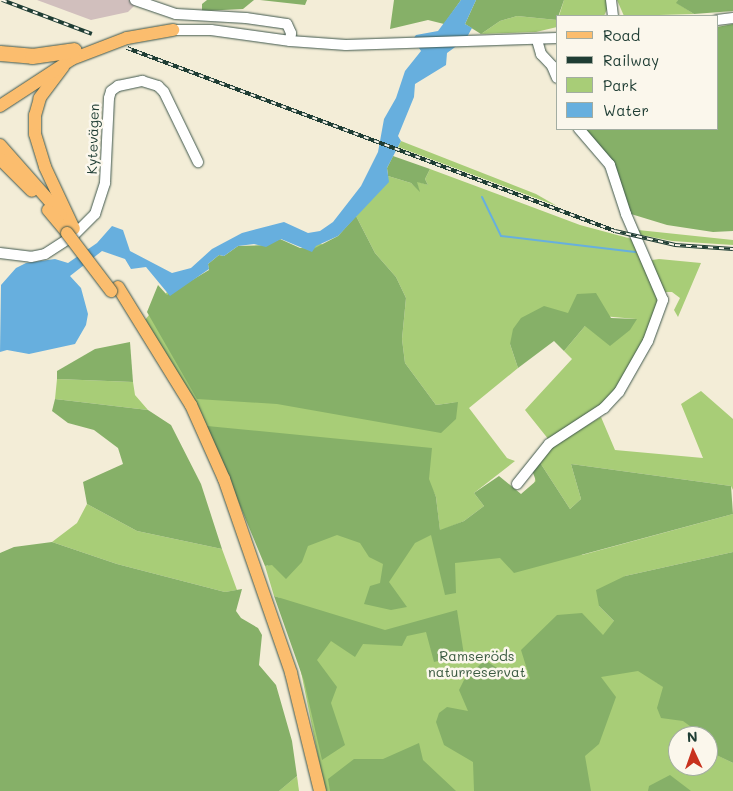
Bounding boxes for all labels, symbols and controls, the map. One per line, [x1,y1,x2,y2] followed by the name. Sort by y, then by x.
[556,15,718,130] legend
[603,25,640,45] text: Road
[603,50,659,70] text: Railway
[603,75,637,95] text: Park
[603,100,649,120] text: Water
[83,103,103,175] street label: Kytevägen
[428,648,526,680] park label: Ramseröds naturreservat
[668,726,718,776] north arrow
[686,727,698,746] text: N

